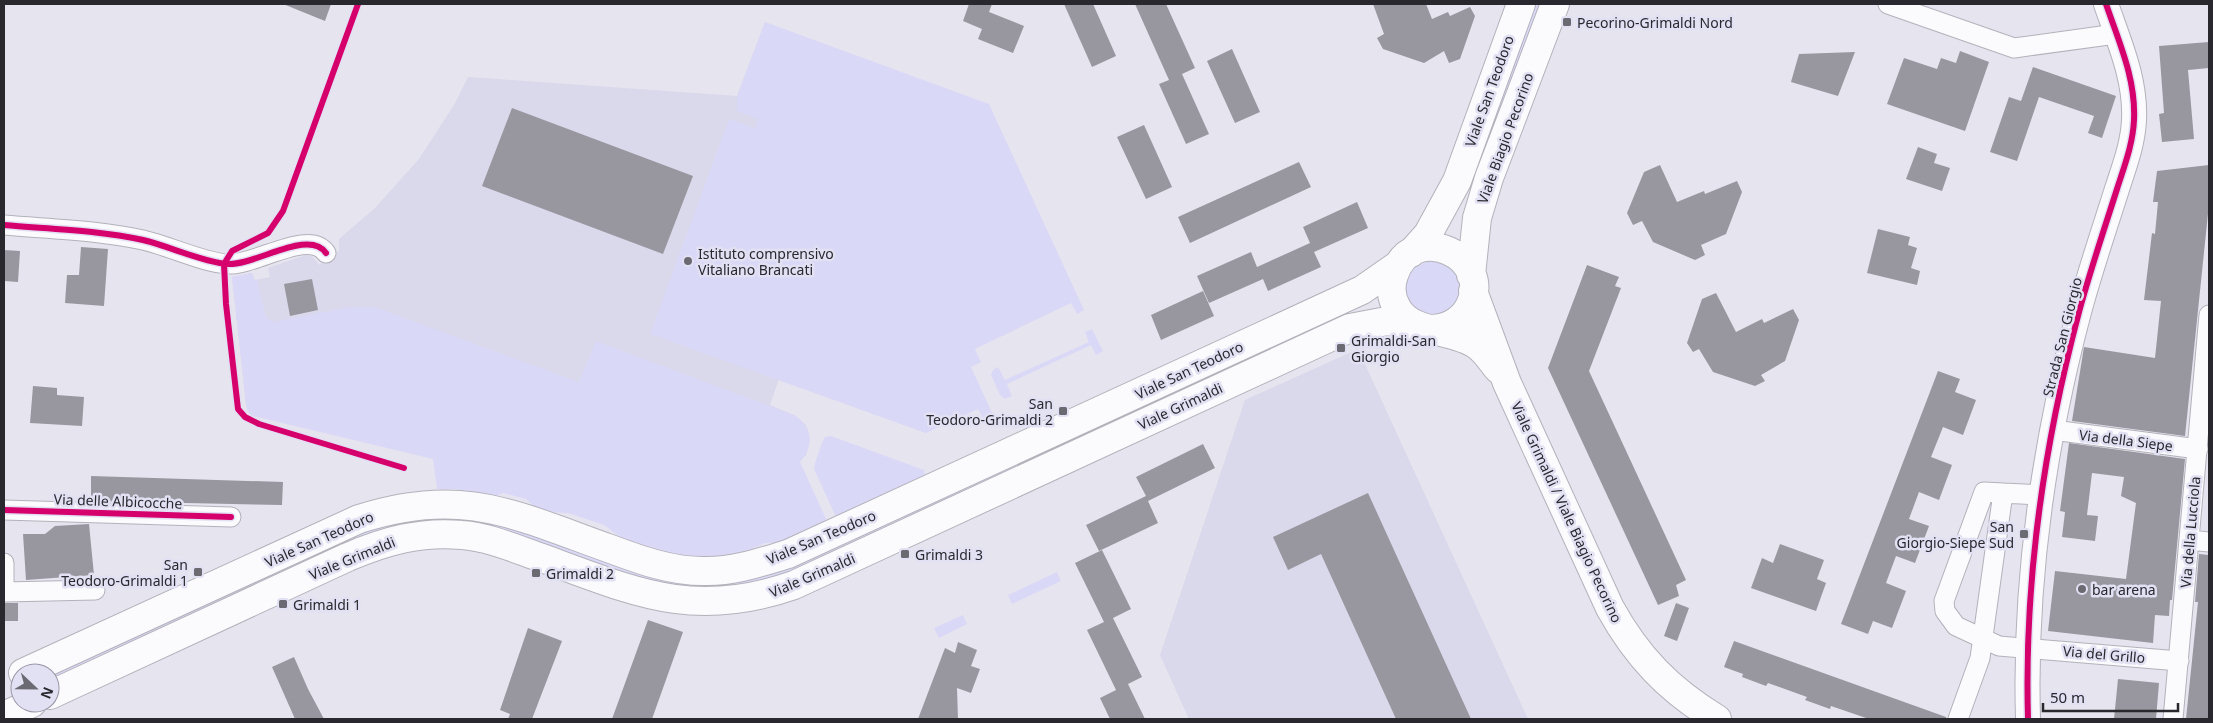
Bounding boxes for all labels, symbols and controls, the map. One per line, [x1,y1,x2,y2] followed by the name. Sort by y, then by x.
[1577,13,1733,32] place label: Pecorino-Grimaldi Nord
[1561,16,1573,28] marker: Pecorino-Grimaldi Nord
[1460,33,1518,149] street label: Viale San Teodoro
[1472,70,1538,206] street label: Viale Biagio Pecorino
[698,244,834,279] place label: Istituto comprensivo Vitaliano Brancati
[682,255,694,267] marker: Istituto comprensivo Vitaliano Brancati
[2038,275,2086,399] street label: Strada San Giorgio
[1351,331,1436,366] place label: Grimaldi-San Giorgio
[1132,337,1246,403] street label: Viale San Teodoro
[1335,342,1347,354] marker: Grimaldi-San Giorgio
[1135,378,1225,434] street label: Viale Grimaldi
[926,394,1053,429] place label: San Teodoro-Grimaldi 2
[1507,398,1627,626] street label: Viale Grimaldi / Viale Biagio Pecorino
[1057,405,1069,417] marker: San Teodoro-Grimaldi 2
[2078,425,2174,455] street label: Via della Siepe
[2176,476,2204,588] street label: Via della Lucciola
[53,489,183,513] street label: Via delle Albicocche
[763,505,879,569] street label: Viale San Teodoro
[262,507,376,571] street label: Viale San Teodoro
[1897,517,2014,552] place label: San Giorgio-Siepe Sud
[2018,528,2030,540] marker: San Giorgio-Siepe Sud
[306,532,398,584] street label: Viale Grimaldi
[915,545,983,564] place label: Grimaldi 3
[766,548,858,602] street label: Viale Grimaldi
[899,548,911,560] marker: Grimaldi 3
[61,555,188,590] place label: San Teodoro-Grimaldi 1
[546,564,614,583] place label: Grimaldi 2
[192,566,204,578] marker: San Teodoro-Grimaldi 1
[530,567,542,579] marker: Grimaldi 2
[2092,580,2156,599] place label: bar arena
[2076,583,2088,595] marker: bar arena
[293,595,361,614] place label: Grimaldi 1
[277,598,289,610] marker: Grimaldi 1
[2062,641,2146,667] street label: Via del Grillo
[10,663,60,713] north arrow
[2043,680,2178,712] scale bar
[37,684,58,702] text: N
[2050,687,2085,707] text: 50 m

